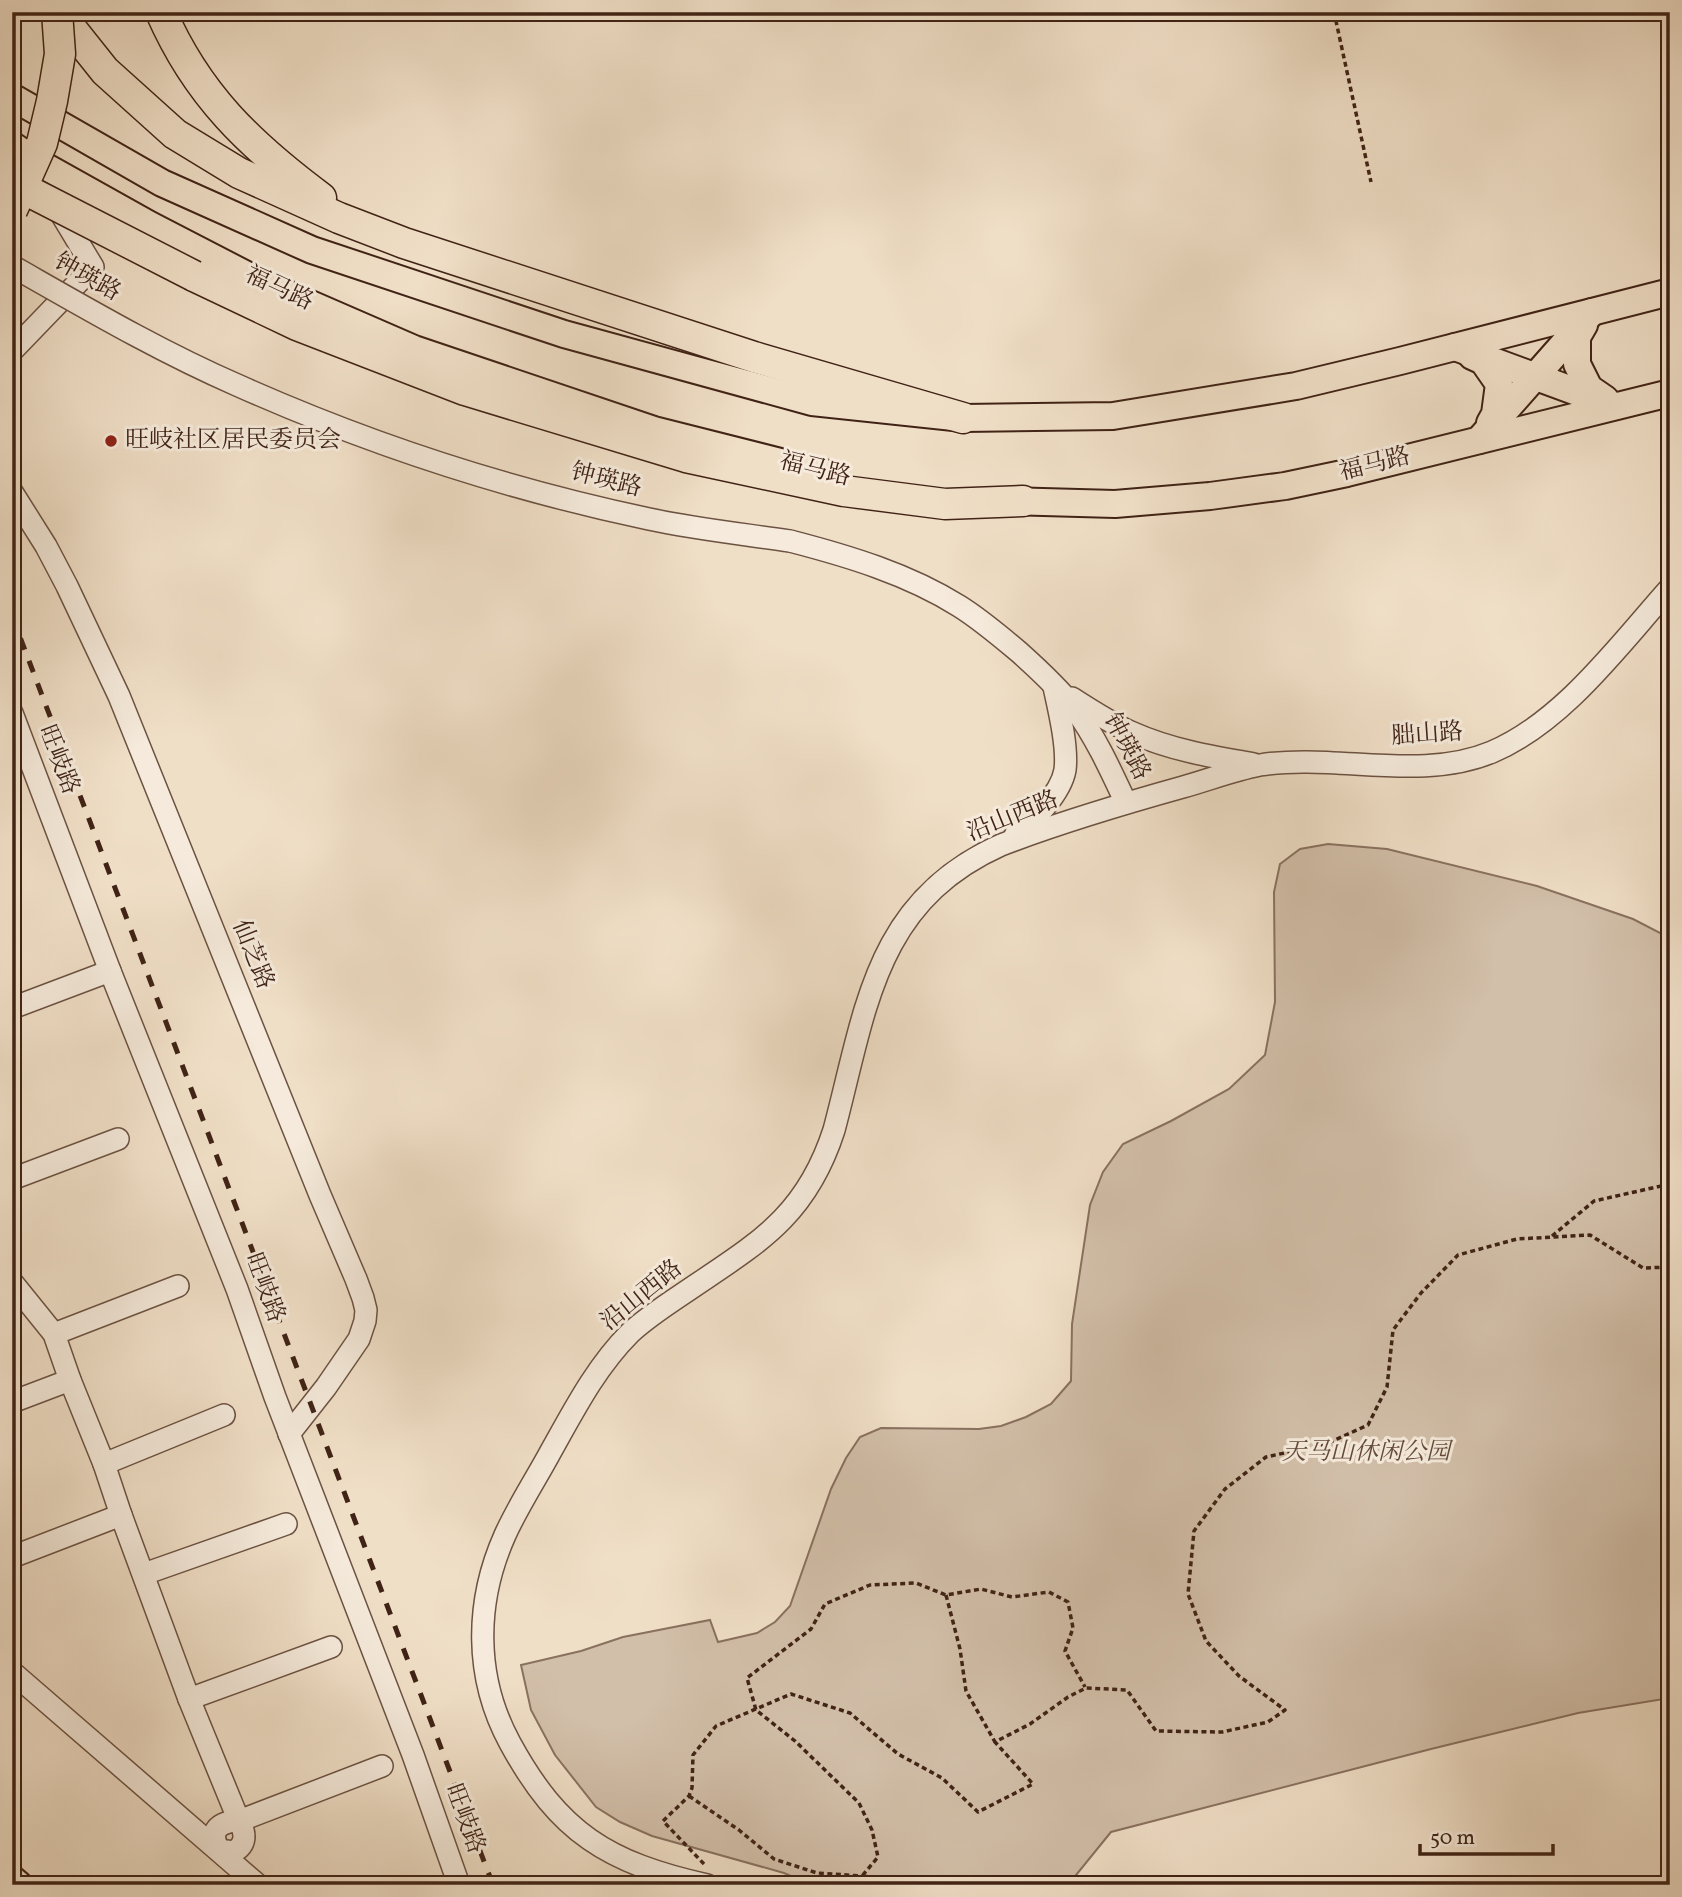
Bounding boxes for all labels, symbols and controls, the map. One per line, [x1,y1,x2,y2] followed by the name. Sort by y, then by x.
[47,246,127,310] street label: 钟瑛路
[239,258,319,320] street label: 福马路
[125,424,341,458] place label: 旺岐社区居民委员会
[103,433,119,449] marker: 旺岐社区居民委员会
[1336,440,1414,490] street label: 福马路
[776,445,854,495] street label: 福马路
[567,456,645,506] street label: 钟瑛路
[1094,707,1158,787] street label: 钟瑛路
[1390,716,1464,754] street label: 胐山路
[29,720,87,800] street label: 旺岐路
[962,783,1064,851] street label: 沿山西路
[223,915,281,995] street label: 仙芝路
[236,1248,292,1328] street label: 旺岐路
[594,1253,690,1339] street label: 沿山西路
[1282,1436,1454,1470] park label: 天马山休闲公园
[436,1779,492,1859] street label: 旺岐路
[1420,1813,1552,1857] scale bar
[1430,1824,1475,1853] text: 50 m

